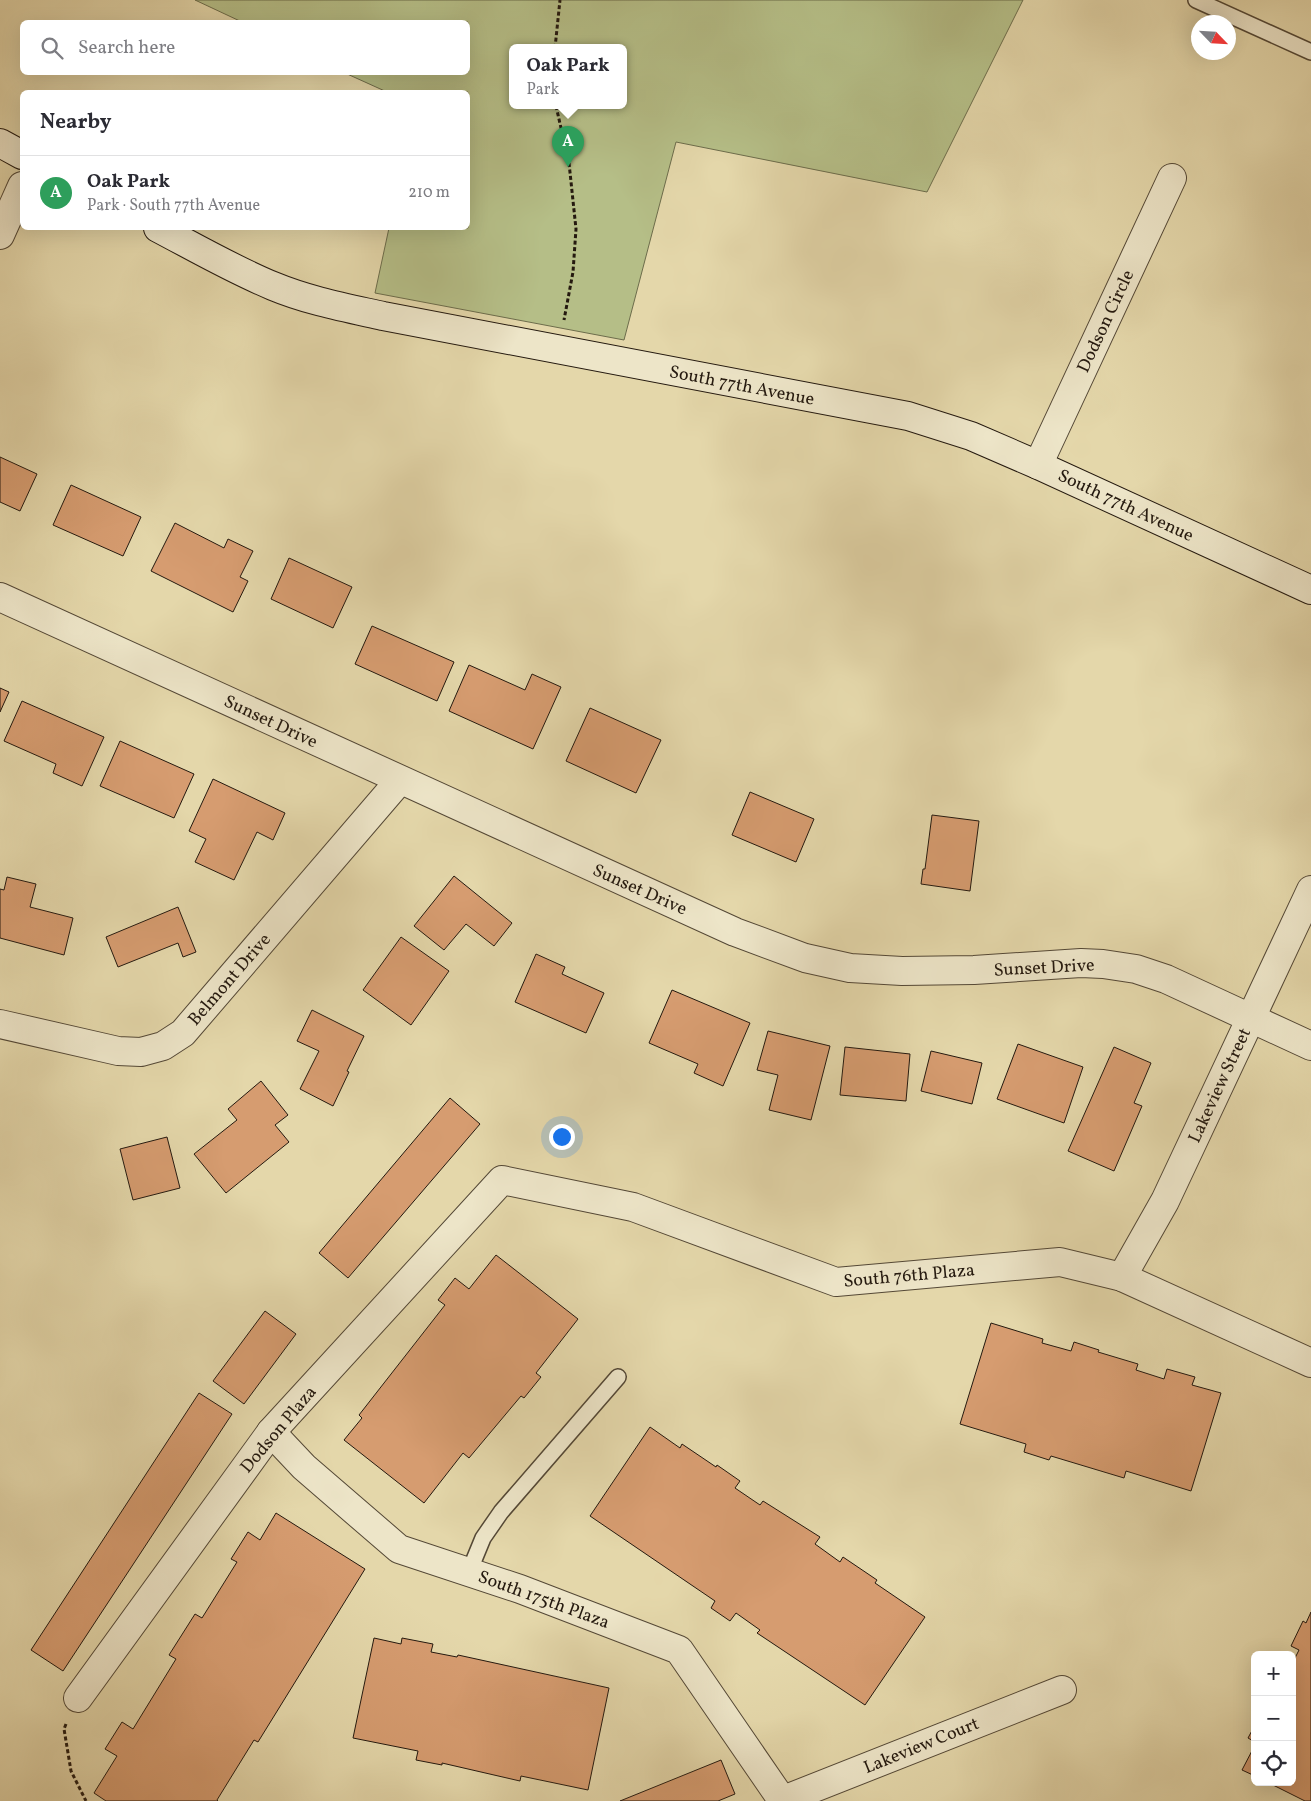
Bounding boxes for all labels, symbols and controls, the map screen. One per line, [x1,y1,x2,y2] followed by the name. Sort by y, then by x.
[1191,15,1236,60] north arrow
[20,20,470,75] search box
[38,34,66,62] icon: search
[78,35,175,61] text: Search here
[509,44,627,109] popup
[527,53,609,79] text: Oak Park
[527,79,559,101] text: Park
[40,108,111,137] text: Nearby
[552,126,584,167] pin: A
[87,169,170,195] text: Oak Park
[50,182,62,204] text: A
[408,182,450,204] text: 210 m
[87,195,260,217] text: Park · South 77th Avenue
[1072,266,1141,377] street label: Dodson Circle
[667,360,816,413] street label: South 77th Avenue
[1053,464,1197,549] street label: South 77th Avenue
[219,690,321,755] street label: Sunset Drive
[588,858,691,922] street label: Sunset Drive
[183,928,277,1032] street label: Belmont Drive
[993,953,1095,984] street label: Sunset Drive
[1183,1024,1258,1147] street label: Lakeview Street
[549,1124,575,1150] your location
[842,1258,976,1295] street label: South 76th Plaza
[235,1381,323,1479] street label: Dodson Plaza
[474,1565,613,1636] street label: South 175th Plaza
[1251,1651,1296,1786] map controls
[1251,1651,1296,1696] button: +
[1251,1696,1296,1741] button: −
[860,1712,983,1781] street label: Lakeview Court
[1251,1741,1296,1786] button: locate

